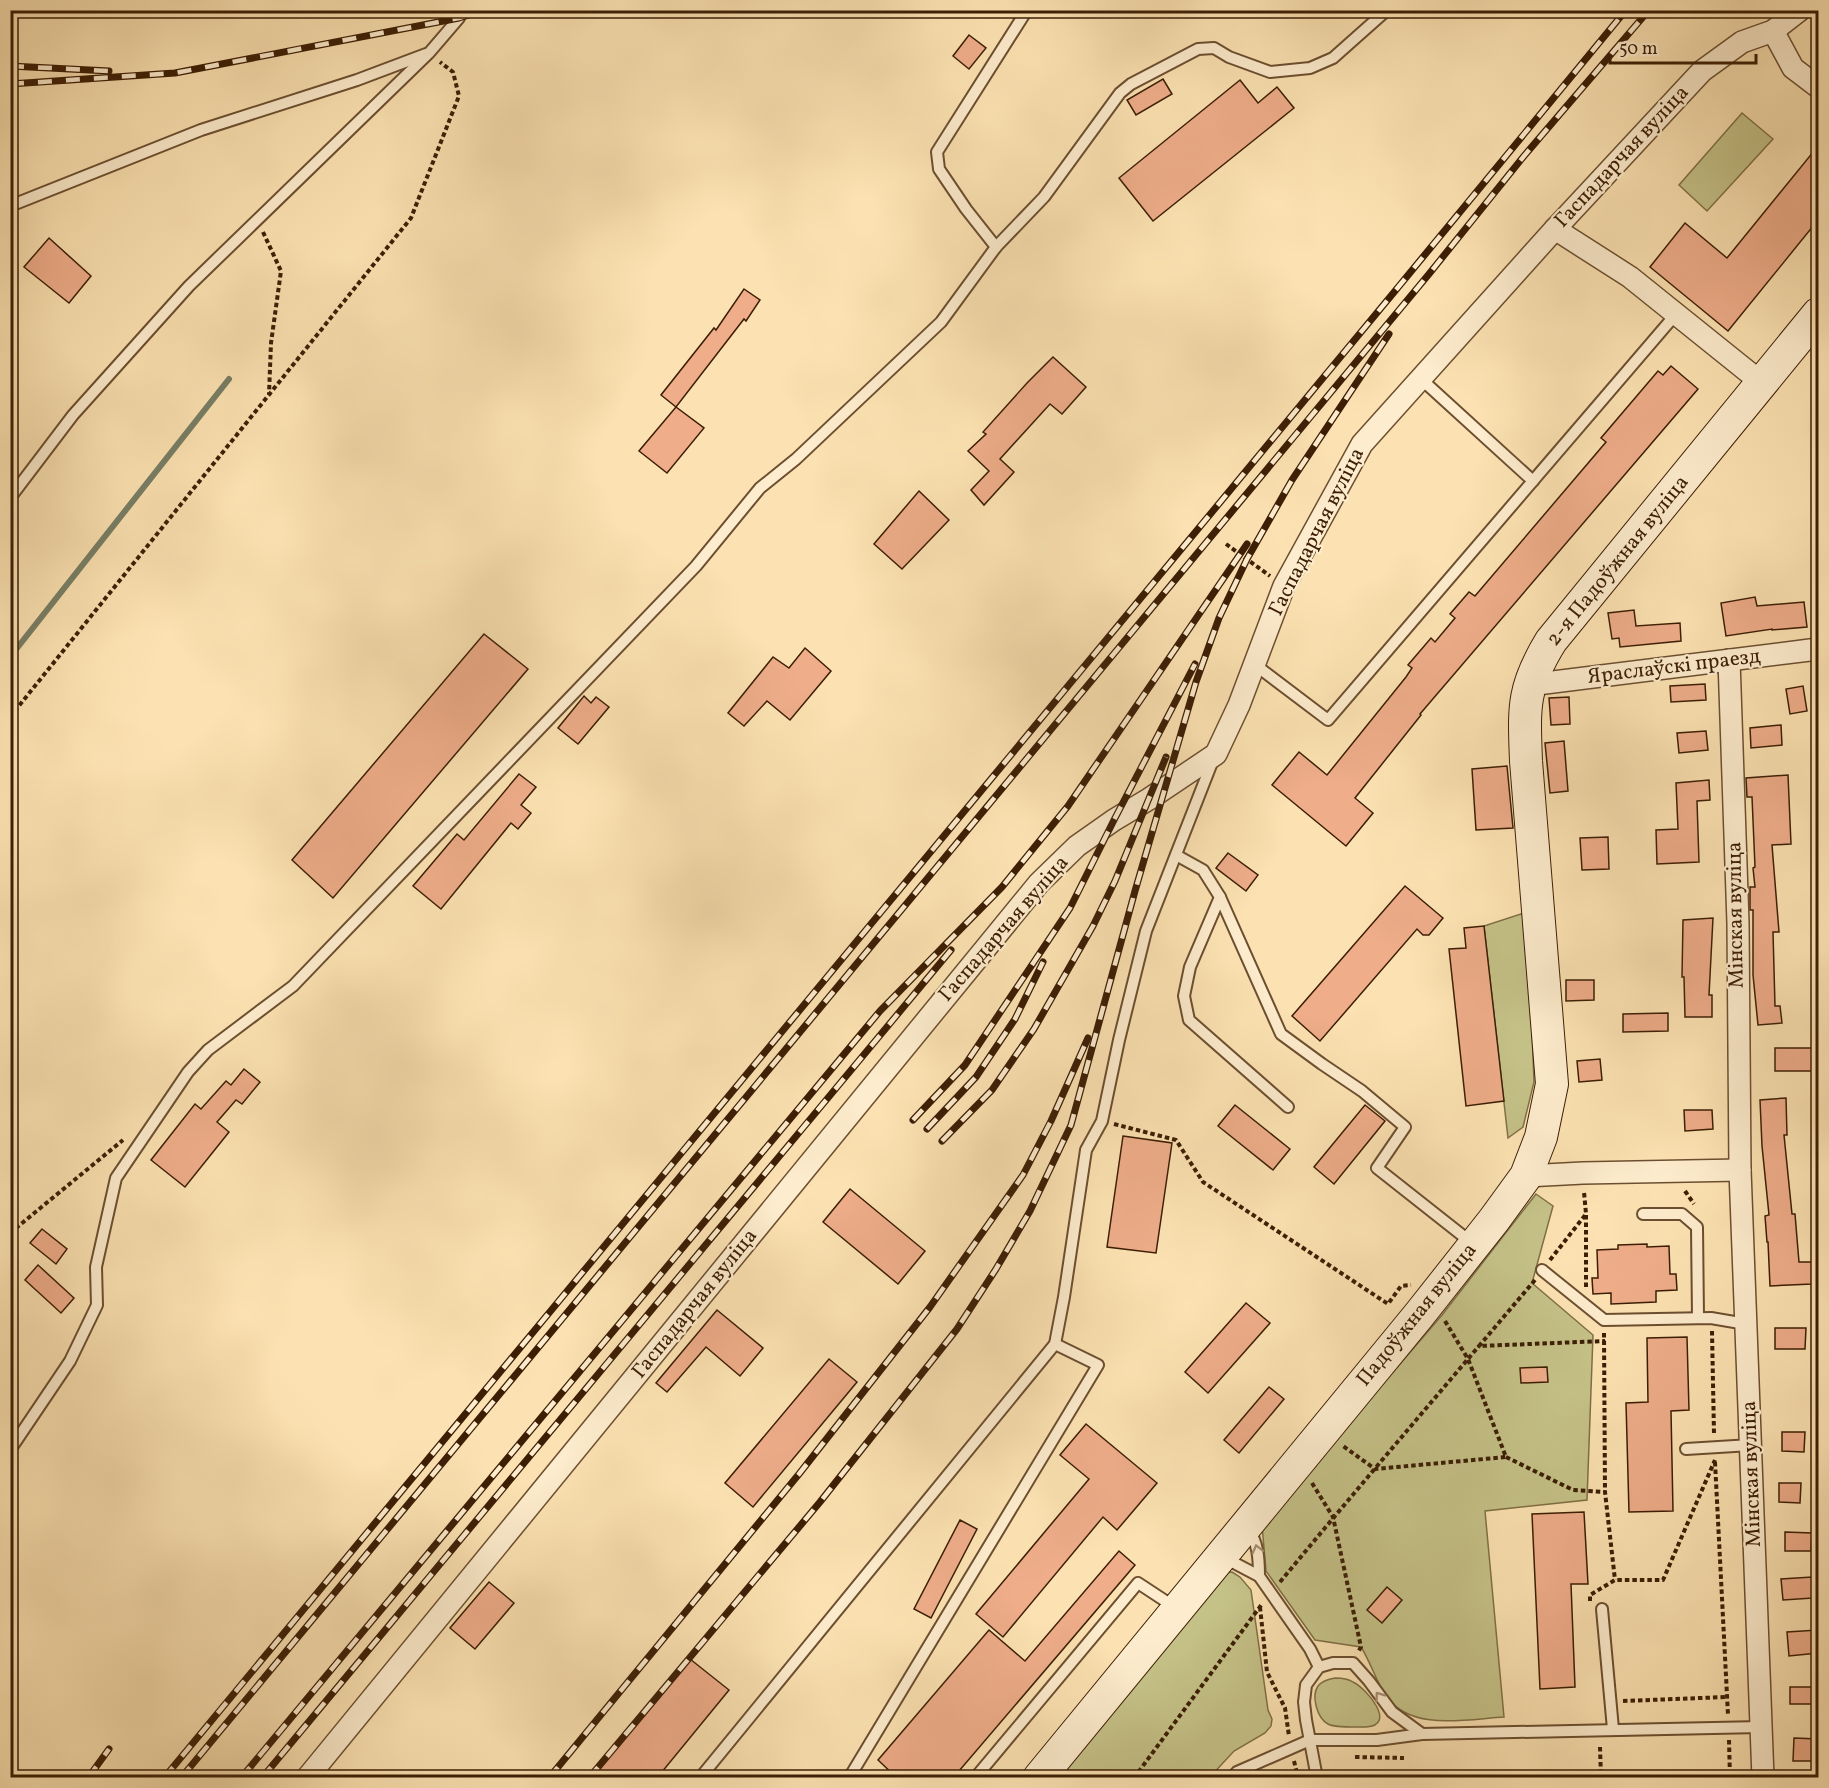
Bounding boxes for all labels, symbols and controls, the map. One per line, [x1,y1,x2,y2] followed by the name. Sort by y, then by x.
[1610,27,1756,65] scale bar
[1619,37,1658,62] text: 50 m
[1548,79,1696,235] street label: Гаспадарчая вуліца
[1262,443,1372,621] street label: Гаспадарчая вуліца
[1540,469,1696,653] street label: 2-я Падоўжная вуліца
[1586,642,1762,692] street label: Яраслаўскі праезд
[1720,841,1752,989] street label: Мінская вуліца
[932,849,1076,1009] street label: Гаспадарчая вуліца
[625,1223,765,1385] street label: Гаспадарчая вуліца
[1350,1237,1484,1393] street label: Падоўжная вуліца
[1735,1400,1769,1548] street label: Мінская вуліца
[1251,1544,1264,1554] one-way arrow
[1375,1691,1386,1702] one-way arrow

